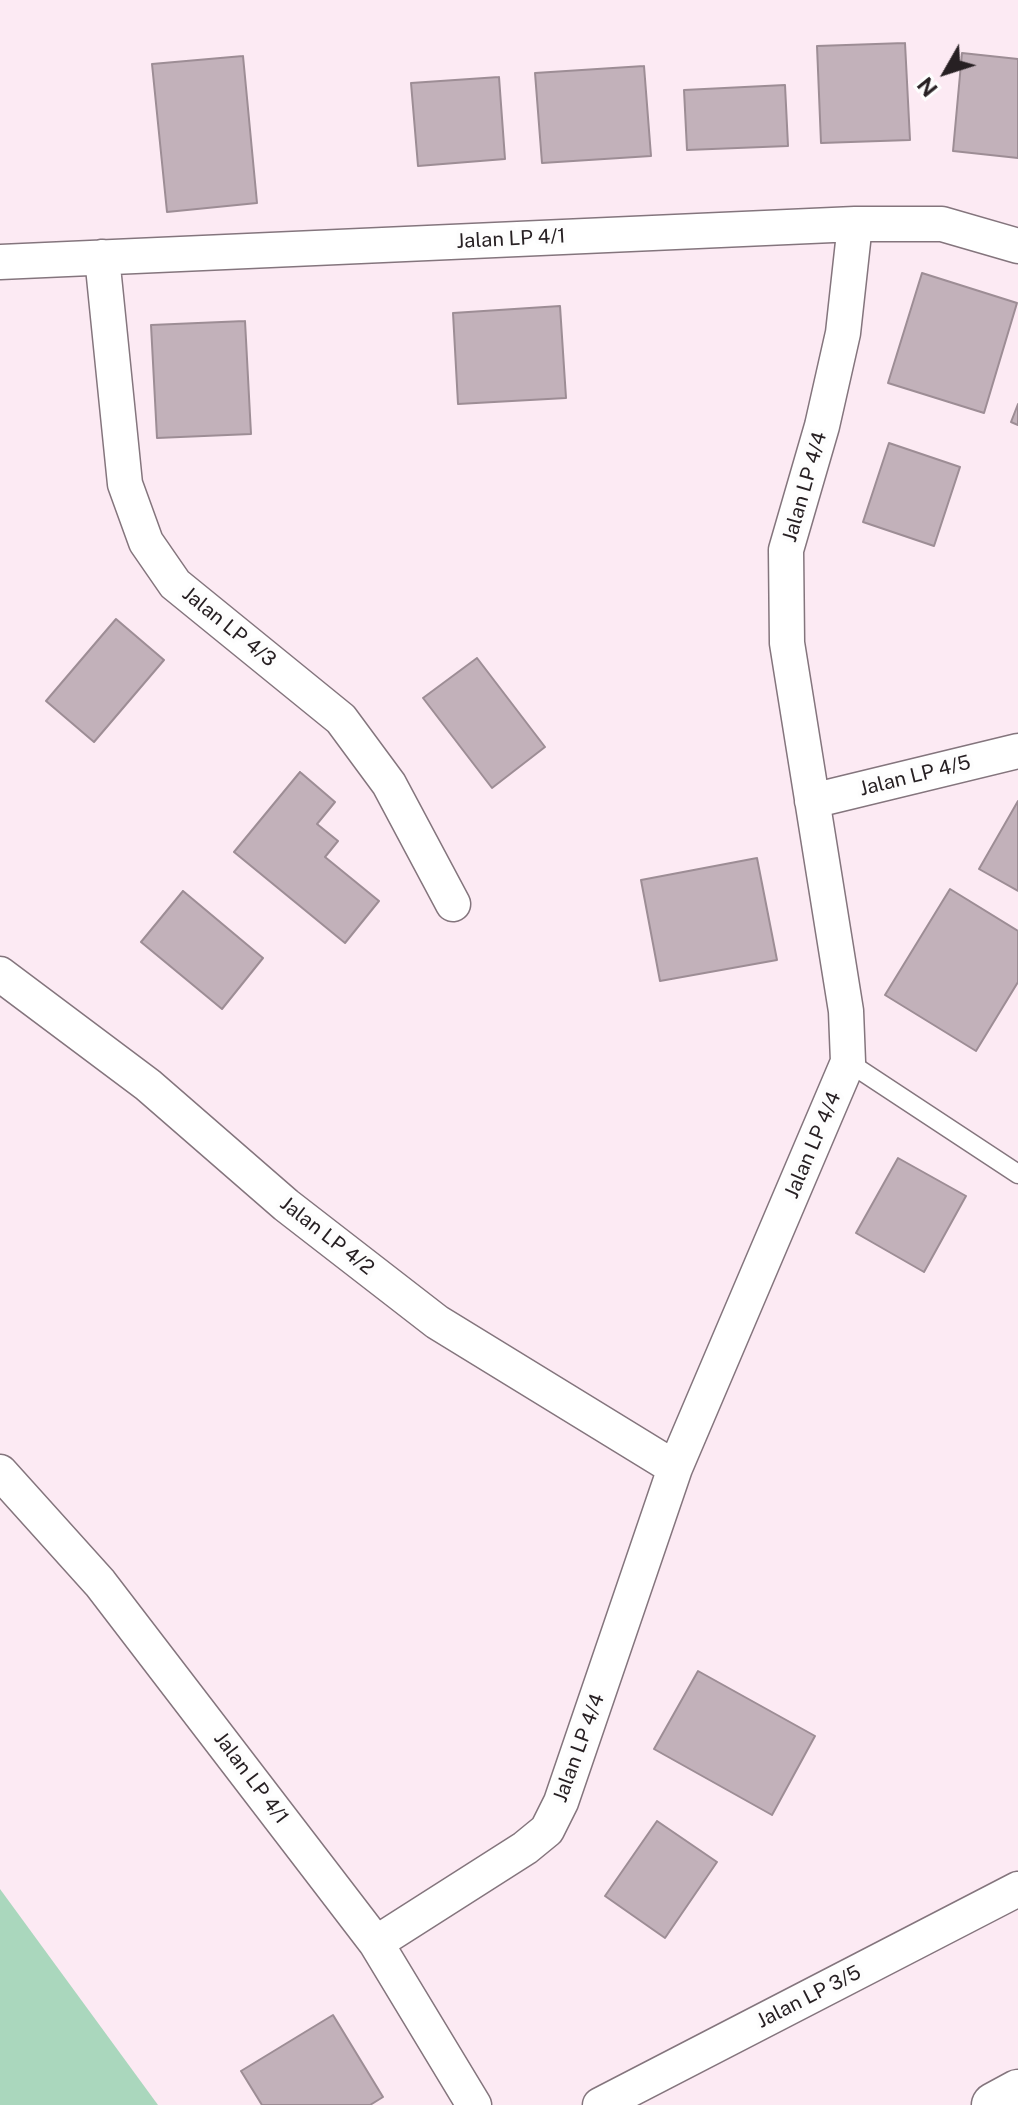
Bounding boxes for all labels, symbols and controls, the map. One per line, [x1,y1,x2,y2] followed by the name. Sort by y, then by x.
[906,32,986,112] north arrow
[912,72,943,102] text: N
[456,224,566,254] street label: Jalan LP 4/1
[778,429,832,545] street label: Jalan LP 4/4
[177,582,281,672] street label: Jalan LP 4/3
[857,751,973,801] street label: Jalan LP 4/5
[780,1088,846,1202] street label: Jalan LP 4/4
[275,1192,379,1280] street label: Jalan LP 4/2
[548,1691,610,1805] street label: Jalan LP 4/4
[209,1727,293,1829] street label: Jalan LP 4/1
[753,1960,865,2034] street label: Jalan LP 3/5

